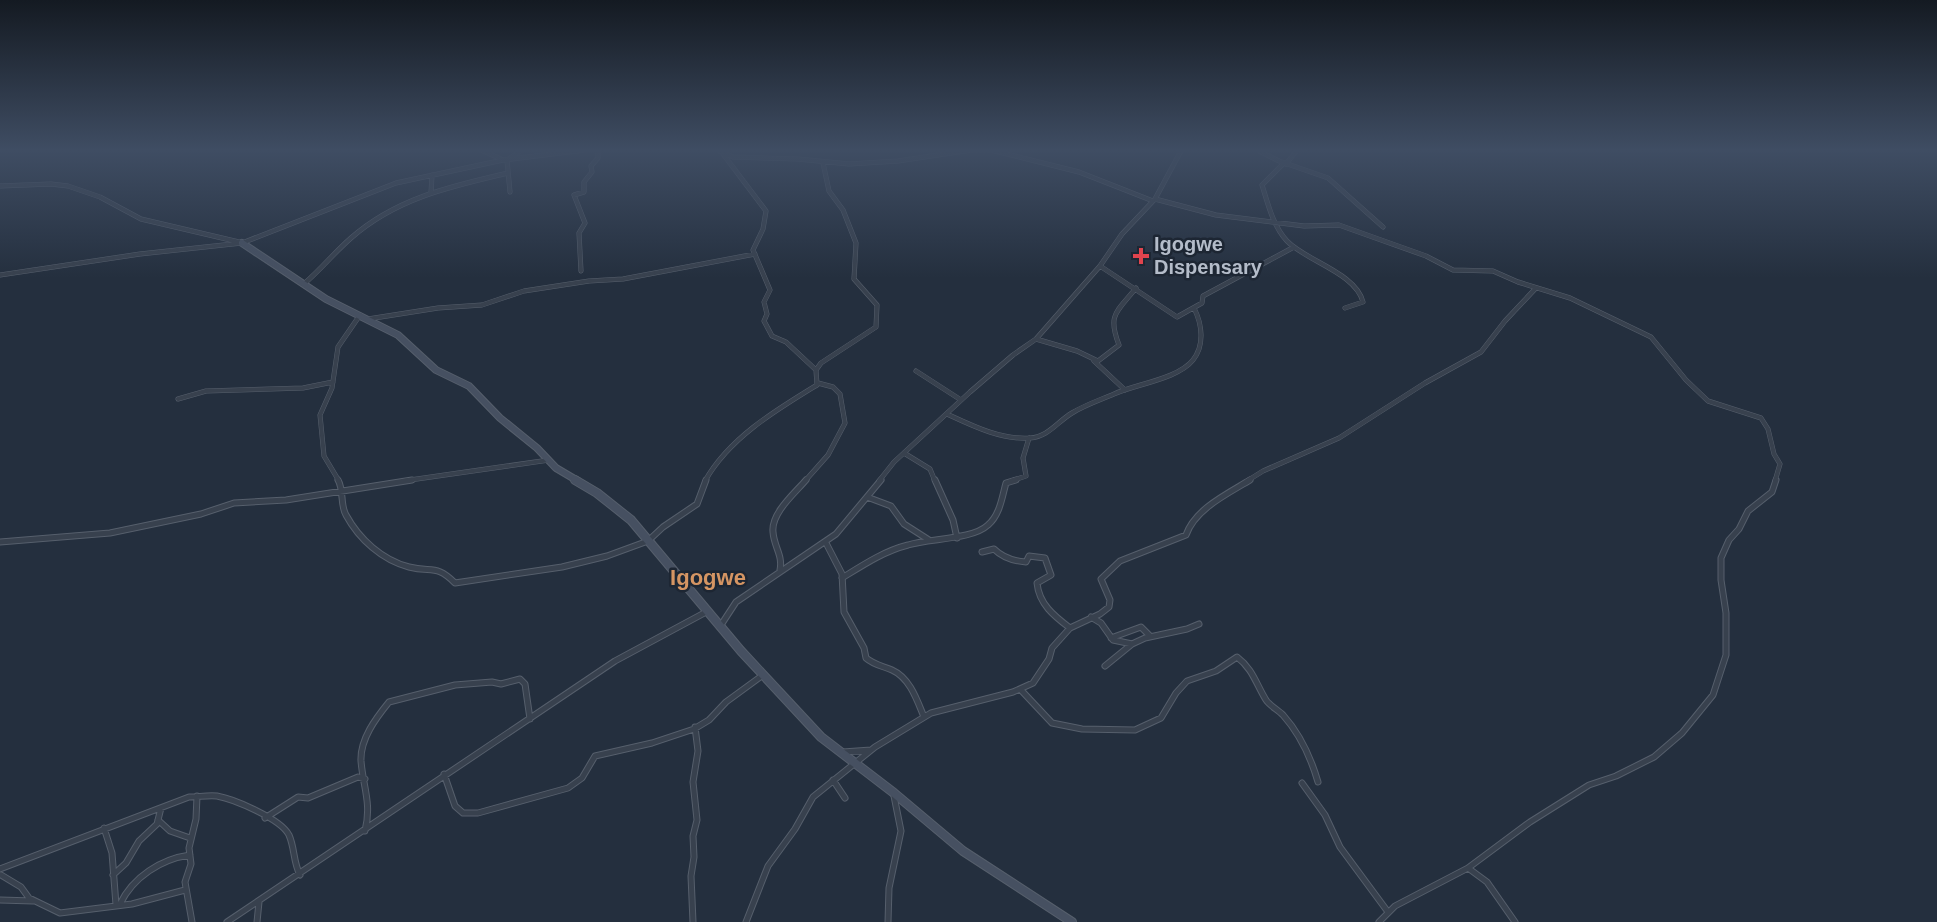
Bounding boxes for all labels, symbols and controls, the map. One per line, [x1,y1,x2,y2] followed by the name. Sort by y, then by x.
[1154,233,1263,278] place label: Igogwe Dispensary
[1132,247,1150,265] marker: Igogwe Dispensary
[670,565,746,590] district label: Igogwe

